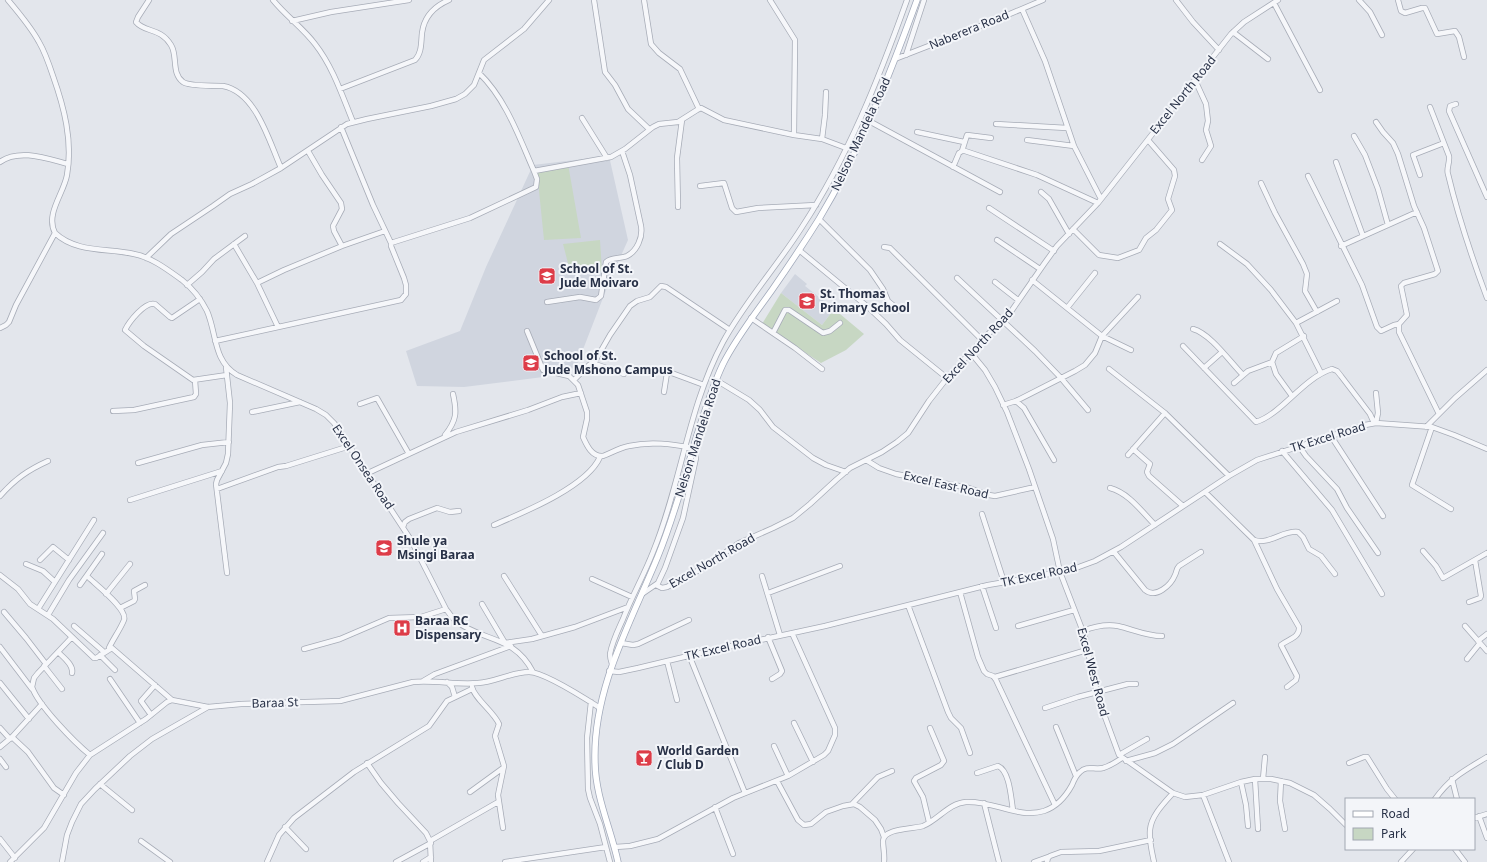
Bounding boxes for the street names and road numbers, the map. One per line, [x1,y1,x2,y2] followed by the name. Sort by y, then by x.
[926,6,1011,53] street label: Naberera Road
[1146,52,1220,138] street label: Excel North Road
[827,74,894,193] street label: Nelson Mandela Road
[938,305,1017,387] street label: Excel North Road
[670,376,725,499] street label: Nelson Mandela Road
[1288,417,1367,456] street label: TK Excel Road
[329,421,398,513] street label: Excel Onsea Road
[902,466,990,503] street label: Excel East Road
[666,529,758,592] street label: Excel North Road
[999,558,1079,591] street label: TK Excel Road
[1073,626,1114,718] street label: Excel West Road
[683,631,763,665] street label: TK Excel Road
[251,693,299,712] street label: Baraa St

